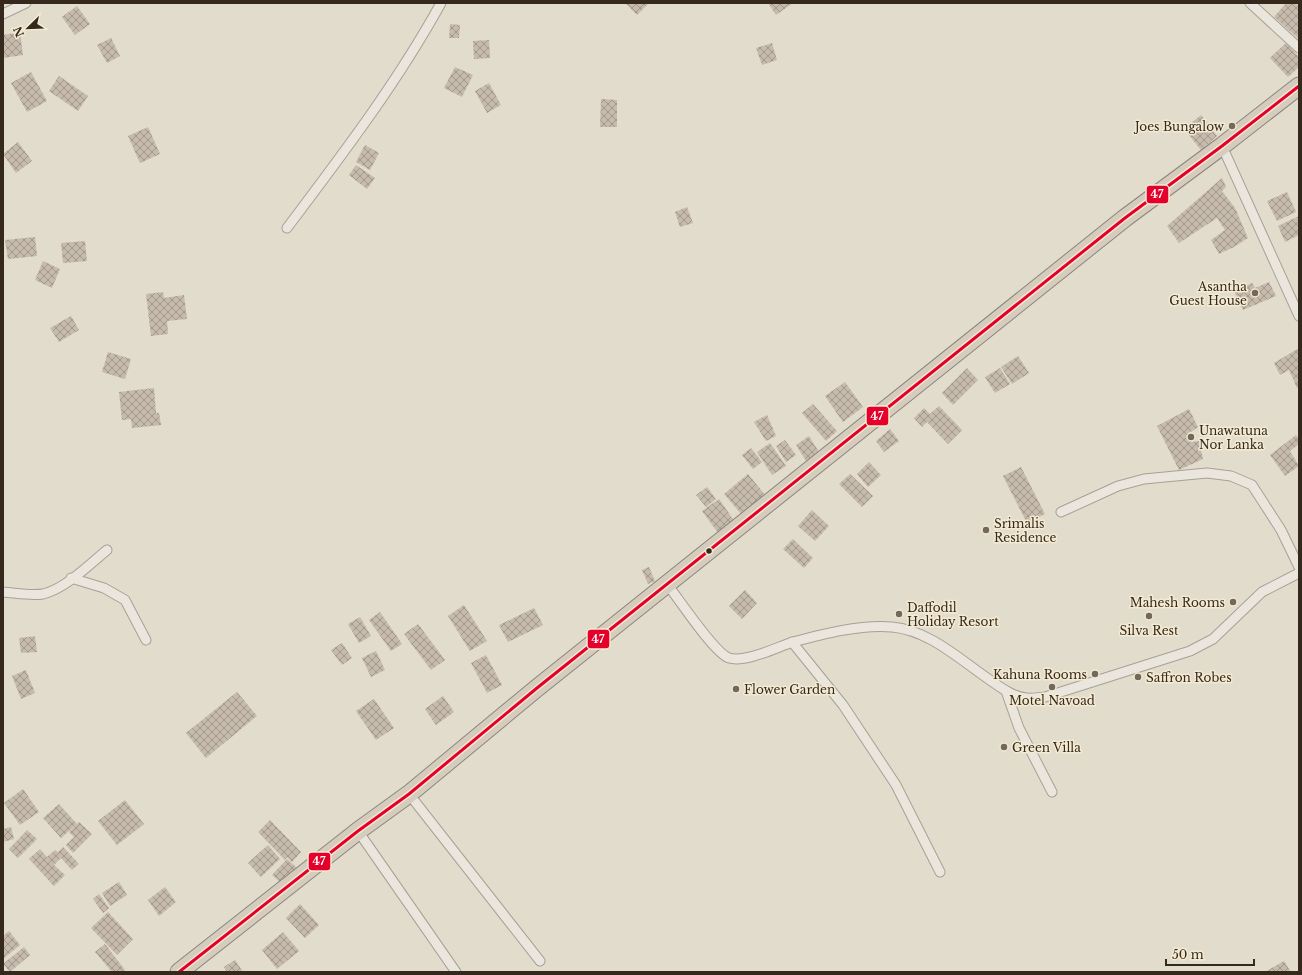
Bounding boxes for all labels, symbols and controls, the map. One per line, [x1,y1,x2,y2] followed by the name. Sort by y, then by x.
[8,8,48,48] north arrow
[10,24,27,39] text: N
[1133,119,1225,134] place label: Joes Bungalow
[1227,121,1237,131] marker: Joes Bungalow
[1146,185,1169,204] line badge: 47
[1151,187,1164,201] text: 47
[1169,279,1247,308] place label: Asantha Guest House
[1250,288,1260,298] marker: Asantha Guest House
[866,406,889,426] line badge: 47
[871,409,884,423] text: 47
[1199,423,1268,452] place label: Unawatuna Nor Lanka
[1186,432,1196,442] marker: Unawatuna Nor Lanka
[994,516,1056,545] place label: Srimalis Residence
[981,525,991,535] marker: Srimalis Residence
[704,546,714,556] unlabelled marker
[1130,595,1225,610] place label: Mahesh Rooms
[1228,597,1238,607] marker: Mahesh Rooms
[907,600,999,629] place label: Daffodil Holiday Resort
[894,609,904,619] marker: Daffodil Holiday Resort
[1144,611,1154,621] marker: Silva Rest
[1119,623,1179,638] place label: Silva Rest
[587,629,610,649] line badge: 47
[592,632,605,646] text: 47
[993,667,1087,682] place label: Kahuna Rooms
[1090,669,1100,679] marker: Kahuna Rooms
[1146,670,1232,685] place label: Saffron Robes
[1133,672,1143,682] marker: Saffron Robes
[744,682,835,697] place label: Flower Garden
[1047,682,1057,692] marker: Motel Navoad
[731,684,741,694] marker: Flower Garden
[1009,693,1095,708] place label: Motel Navoad
[1012,740,1081,755] place label: Green Villa
[999,742,1009,752] marker: Green Villa
[308,852,331,871] line badge: 47
[313,854,326,868] text: 47
[1166,941,1254,967] scale bar
[1172,947,1204,962] text: 50 m

